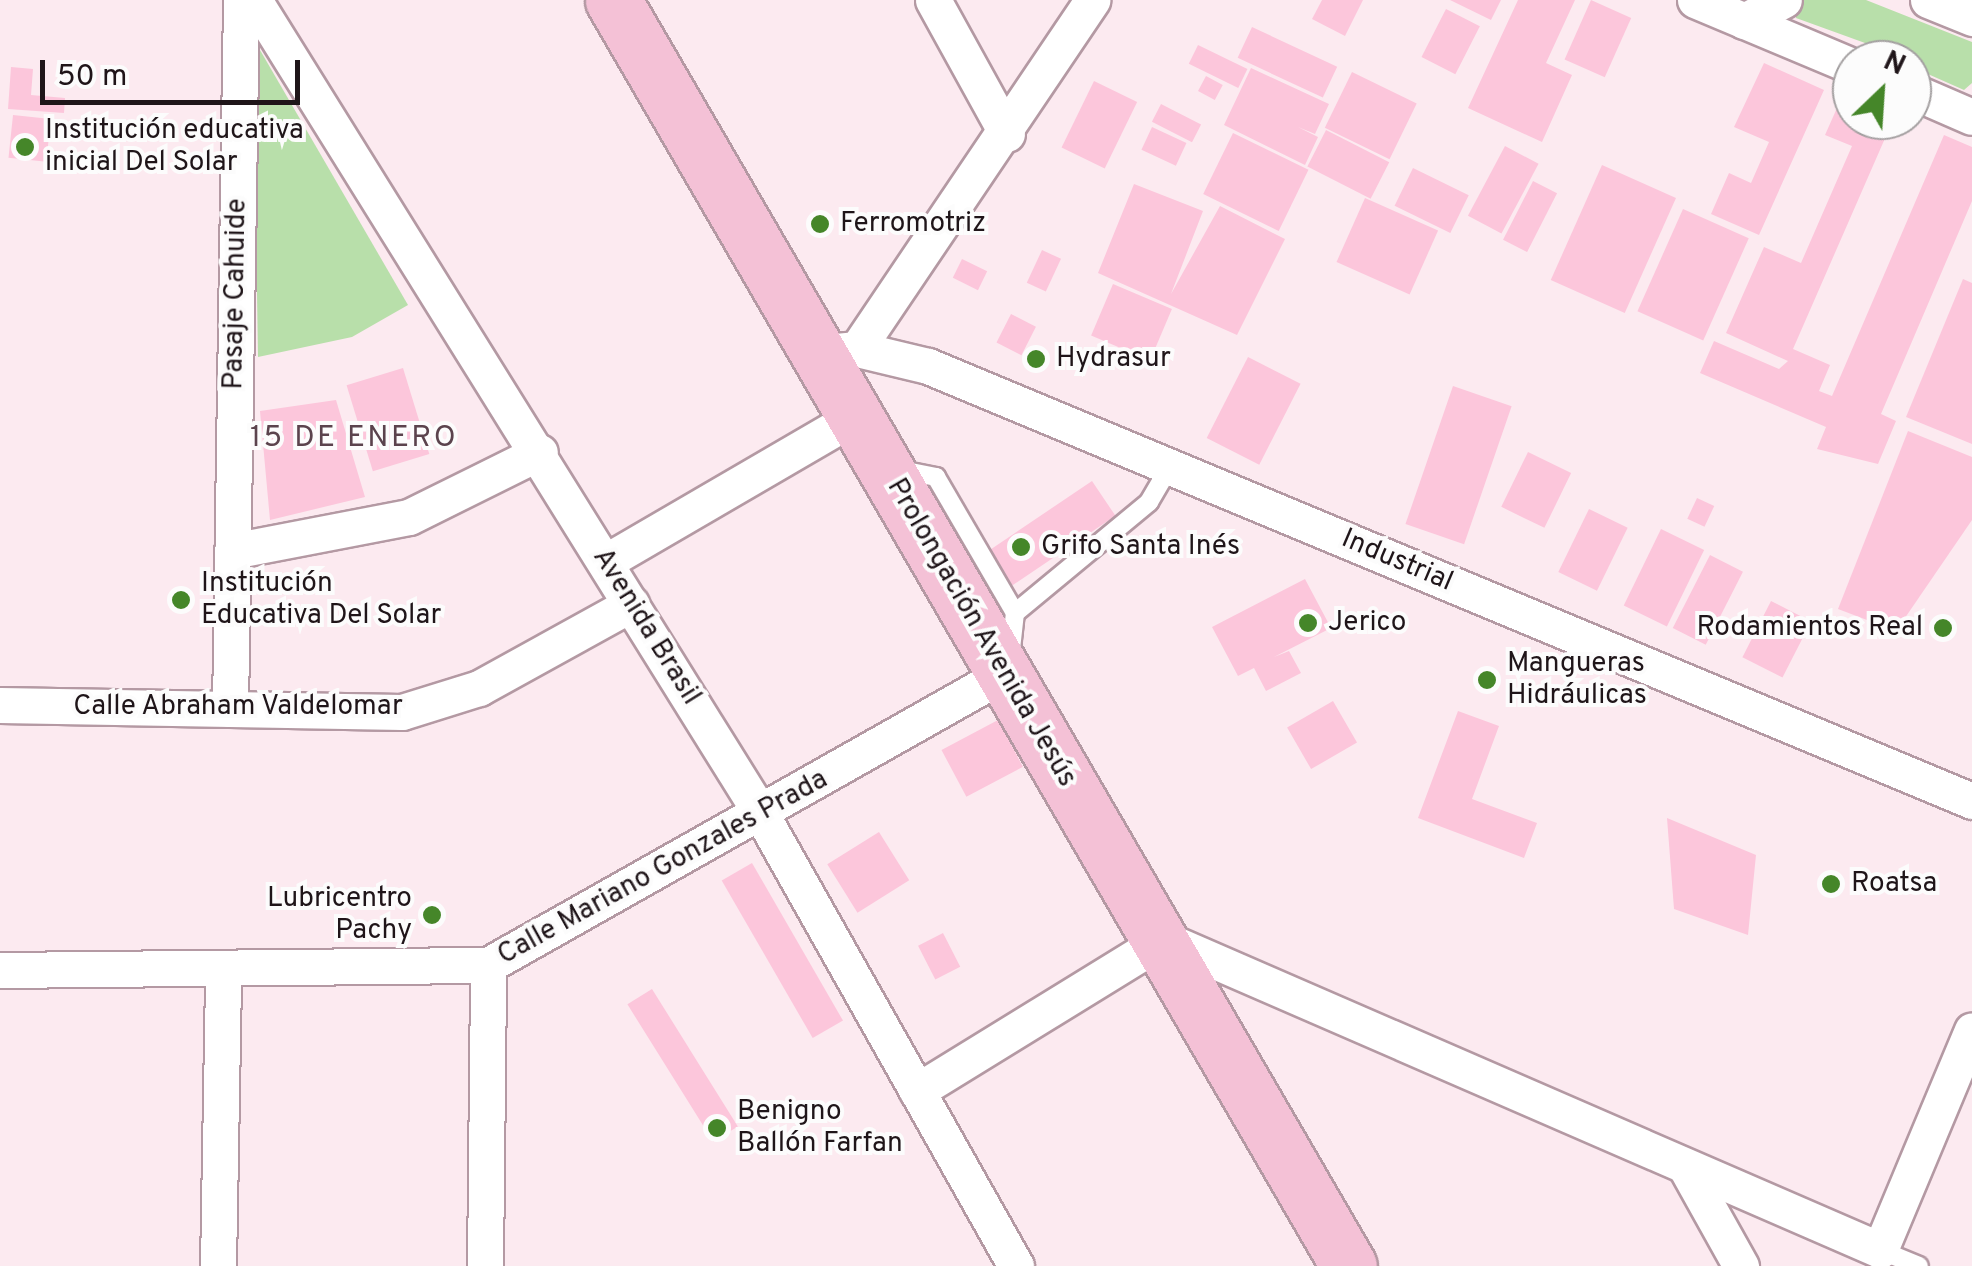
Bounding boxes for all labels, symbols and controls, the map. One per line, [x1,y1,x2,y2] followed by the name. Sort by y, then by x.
[45,40,305,102] scale bar
[1832,40,1932,140] north arrow
[1877,44,1911,85] text: N
[57,59,127,96] text: 50 m
[45,114,304,180] place label: Institución educativa inicial Del Solar
[14,136,36,158] marker: Institución educativa inicial Del Solar
[218,198,254,390] street label: Pasaje Cahuide
[840,207,986,241] place label: Ferromotriz
[809,213,831,235] marker: Ferromotriz
[1056,342,1171,376] place label: Hydrasur
[1025,348,1047,370] marker: Hydrasur
[250,421,458,457] district label: 15 DE ENERO
[879,472,1083,794] street label: Prolongación Avenida Jesús
[1336,523,1458,599] street label: Industrial
[1041,530,1240,564] place label: Grifo Santa Inés
[1010,536,1032,558] marker: Grifo Santa Inés
[585,543,707,711] street label: Avenida Brasil
[201,567,441,633] place label: Institución Educativa Del Solar
[170,589,192,611] marker: Institución Educativa Del Solar
[1328,606,1406,640] place label: Jerico
[1696,611,1923,645] place label: Rodamientos Real
[1297,612,1319,634] marker: Jerico
[1932,617,1954,639] marker: Rodamientos Real
[1507,647,1647,713] place label: Mangueras Hidráulicas
[1476,669,1498,691] marker: Mangueras Hidráulicas
[72,690,404,724] street label: Calle Abraham Valdelomar
[492,763,834,973] street label: Calle Mariano Gonzales Prada
[1851,867,1937,901] place label: Roatsa
[1820,873,1842,895] marker: Roatsa
[267,882,412,948] place label: Lubricentro Pachy
[421,904,443,926] marker: Lubricentro Pachy
[737,1095,903,1161] place label: Benigno Ballón Farfan
[706,1117,728,1139] marker: Benigno Ballón Farfan

